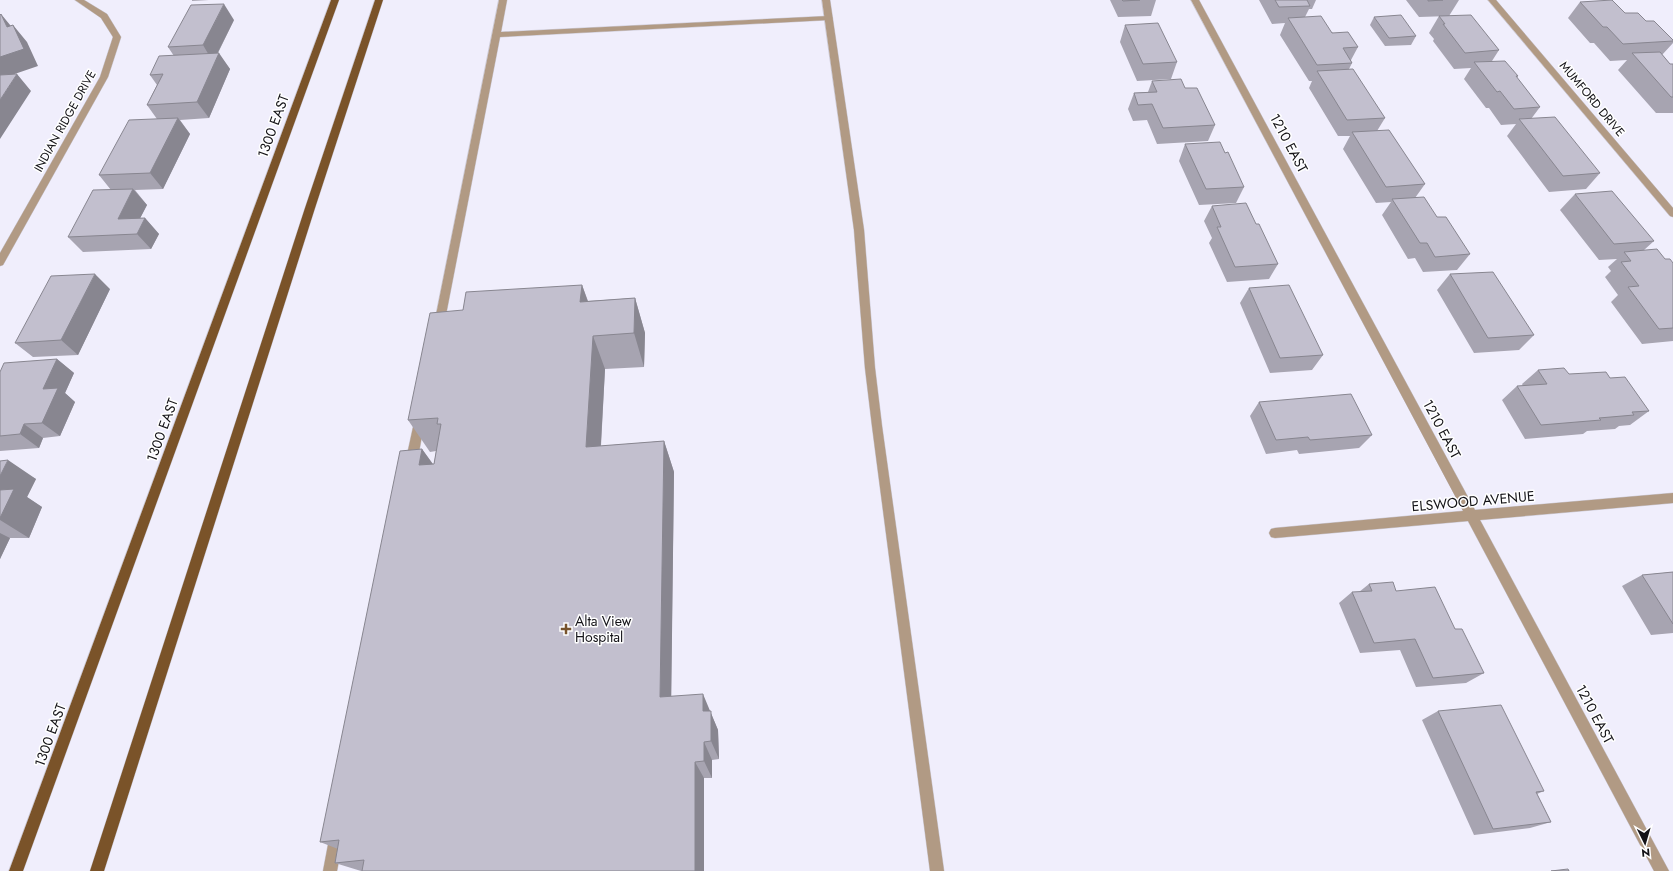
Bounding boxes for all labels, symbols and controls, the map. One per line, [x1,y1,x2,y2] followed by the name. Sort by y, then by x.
[1555,57,1629,141] street label: MUMFORD DRIVE
[30,67,100,175] street label: INDIAN RIDGE DRIVE
[252,91,294,160] street label: 1300 EAST
[1265,110,1313,177] street label: 1210 EAST
[141,395,183,464] street label: 1300 EAST
[1418,396,1466,463] street label: 1210 EAST
[1411,486,1535,516] street label: ELSWOOD AVENUE
[575,611,632,647] place label: Alta View Hospital
[560,623,572,635] marker: Alta View Hospital
[1571,681,1619,748] street label: 1210 EAST
[29,700,71,769] street label: 1300 EAST
[1625,823,1665,863] north arrow
[1641,845,1651,861] text: N

